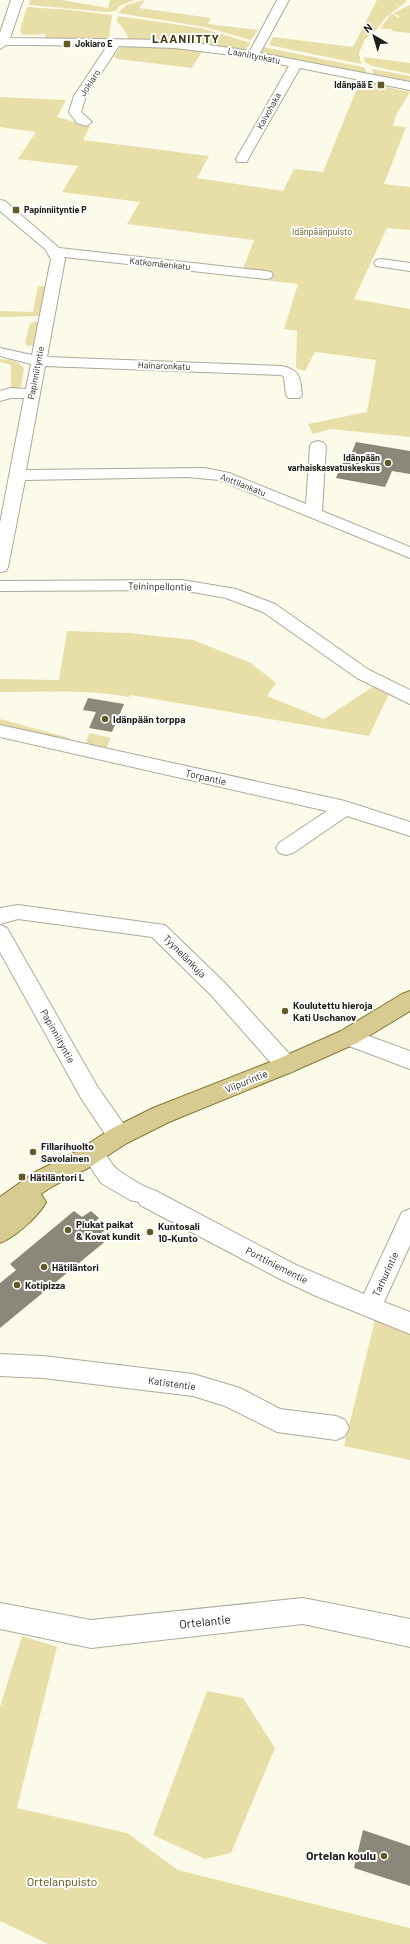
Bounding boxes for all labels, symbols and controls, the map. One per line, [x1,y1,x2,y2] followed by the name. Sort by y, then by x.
[354,16,394,56] north arrow
[361,20,374,35] text: N
[152,31,220,45] district label: LAANIITTY
[75,38,113,49] place label: Jokiaro E
[62,39,72,49] marker: Jokiaro E
[227,45,281,66] street label: Laaniitynkatu
[77,67,102,98] street label: Jokiaro
[334,79,373,90] place label: Idänpää E
[376,80,386,90] marker: Idänpää E
[254,91,283,131] street label: Kaivohaka
[24,204,87,215] place label: Papinniityntie P
[11,205,21,215] marker: Papinniityntie P
[292,226,352,237] park label: Idänpäänpuisto
[129,255,191,272] street label: Katkomäenkatu
[25,345,46,401] street label: Papinniityntie
[138,359,191,372] street label: Hainaronkatu
[287,452,380,473] place label: Idänpään varhaiskasvatuskeskus
[383,458,393,468] marker: Idänpään varhaiskasvatuskeskus
[219,471,268,498] street label: Anttilankatu
[128,579,192,593] street label: Teininpellontie
[113,713,186,725] place label: Idänpään torppa
[100,714,110,724] marker: Idänpään torppa
[184,766,228,788] street label: Torpantie
[161,932,209,980] street label: Tyynelänkuja
[293,999,373,1023] place label: Koulutettu hieroja Kati Uschanov
[280,1006,290,1016] marker: Koulutettu hieroja Kati Uschanov
[38,1007,78,1065] street label: Papinniityntie
[223,1067,269,1095] street label: Viipurintie
[41,1140,94,1164] place label: Fillarihuolto Savolainen
[28,1147,38,1157] marker: Fillarihuolto Savolainen
[30,1171,85,1183] place label: Hätiläntori L
[17,1172,27,1182] marker: Hätiläntori L
[76,1218,141,1242] place label: Piukat paikat & Kovat kundit
[158,1220,200,1244] place label: Kuntosali 10-Kunto
[63,1225,73,1235] marker: Piukat paikat & Kovat kundit
[145,1227,155,1237] marker: Kuntosali 10-Kunto
[244,1244,310,1286] street label: Porttiniementie
[369,1250,401,1298] street label: Tarhurintie
[52,1261,99,1273] place label: Hätiläntori
[39,1262,49,1272] marker: Hätiläntori
[25,1279,65,1291] place label: Kotipizza
[12,1280,22,1290] marker: Kotipizza
[147,1374,197,1392] street label: Katistentie
[178,1611,231,1631] street label: Ortelantie
[306,1848,376,1862] place label: Ortelan koulu
[379,1851,389,1861] marker: Ortelan koulu
[27,1874,97,1888] park label: Ortelanpuisto

